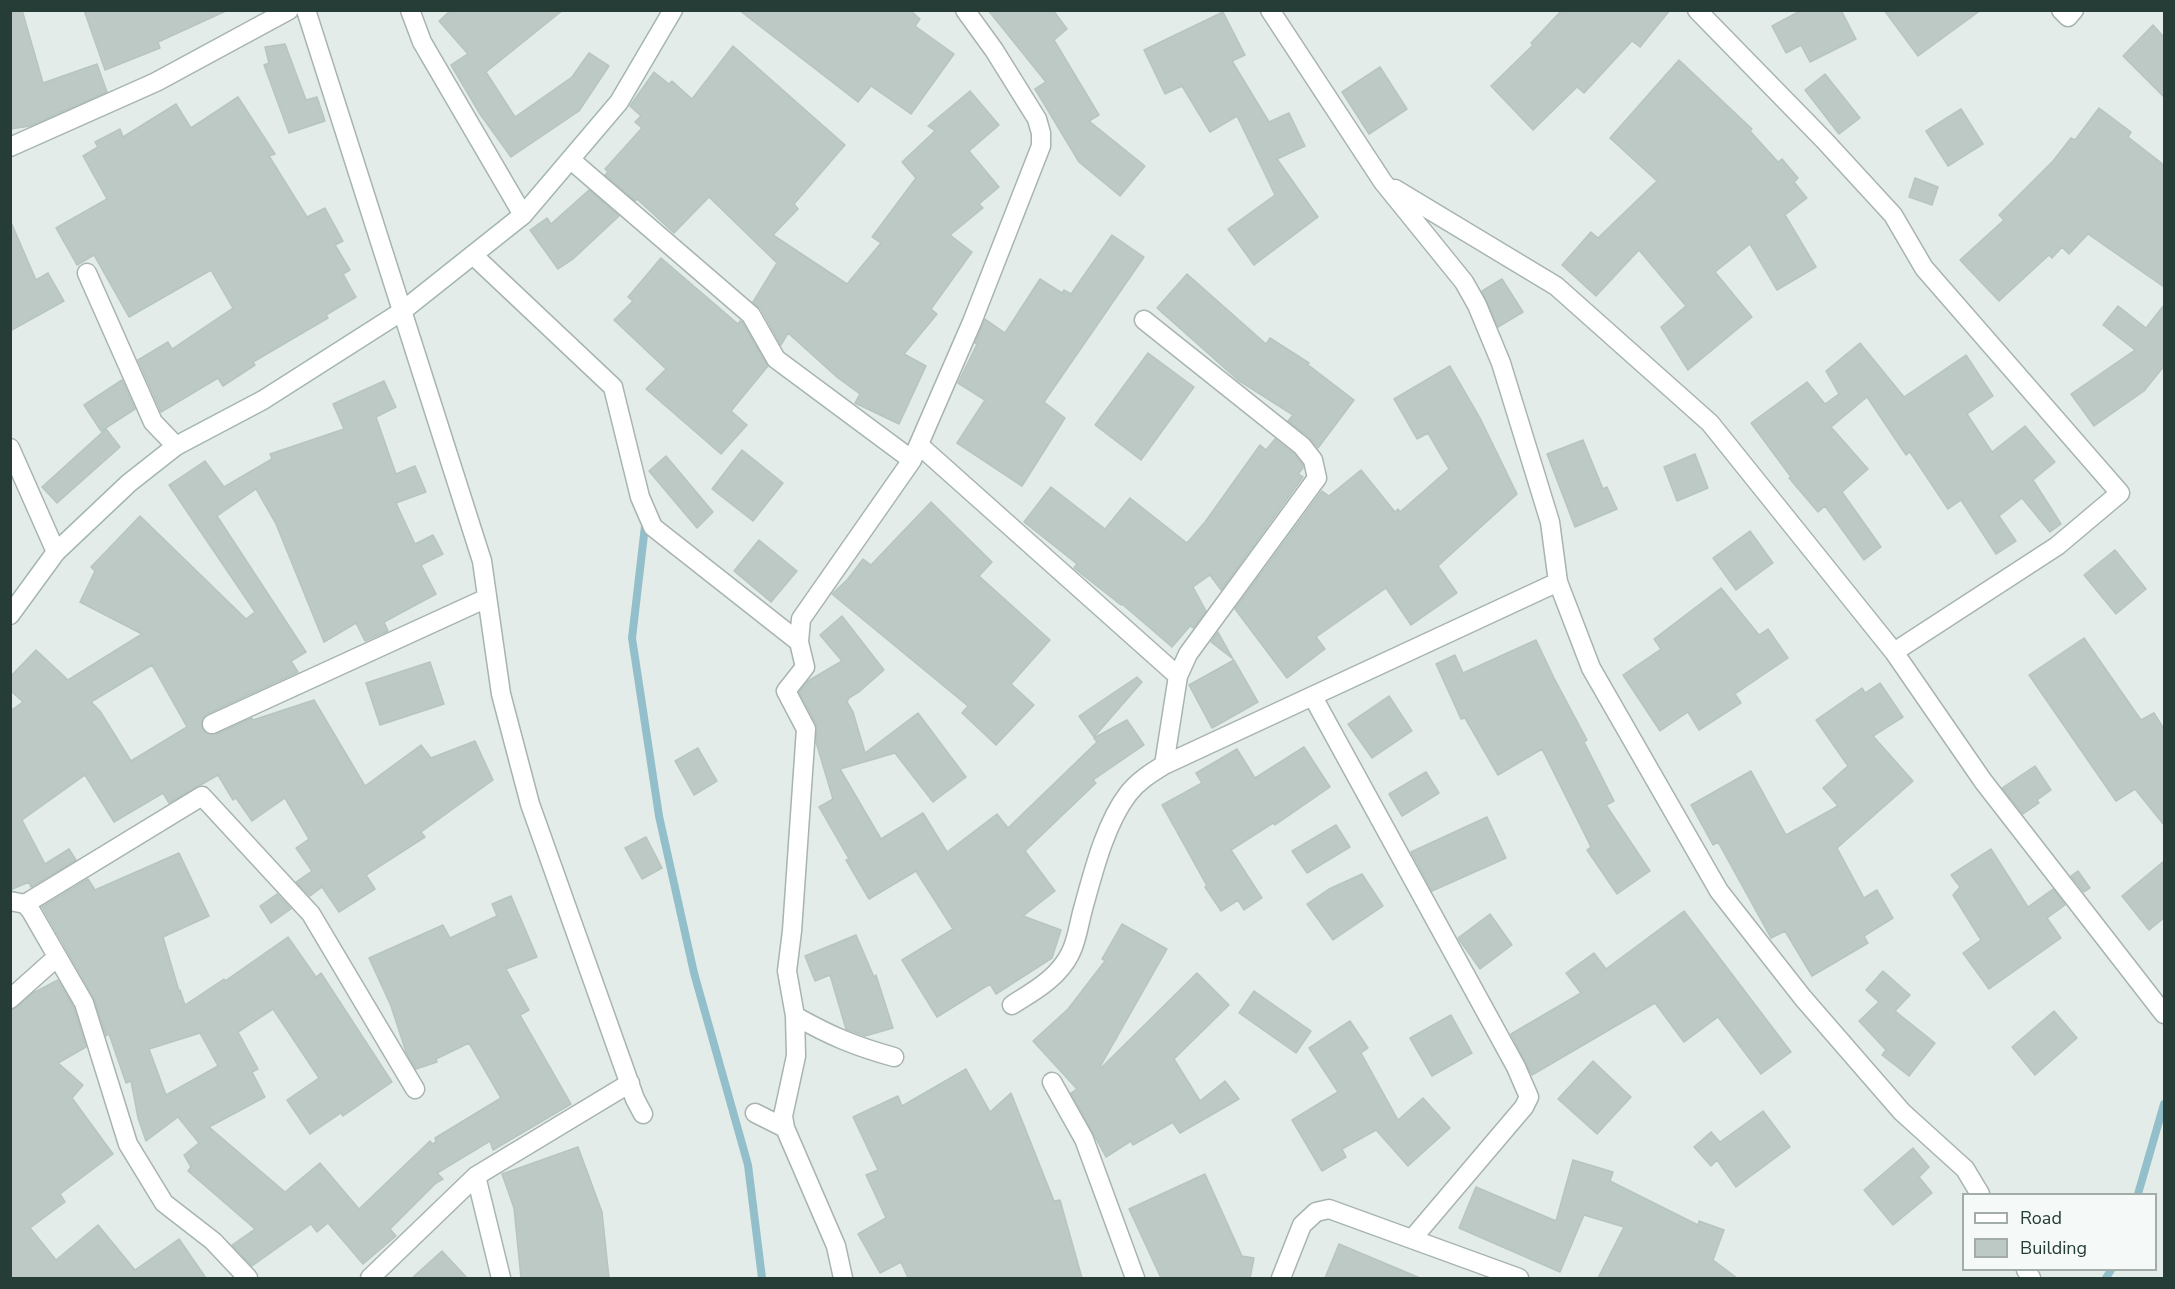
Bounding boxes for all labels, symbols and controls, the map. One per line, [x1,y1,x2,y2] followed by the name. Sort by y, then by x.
[1962,1193,2157,1271] legend
[2020,1206,2062,1230] text: Road
[2020,1236,2087,1260] text: Building

